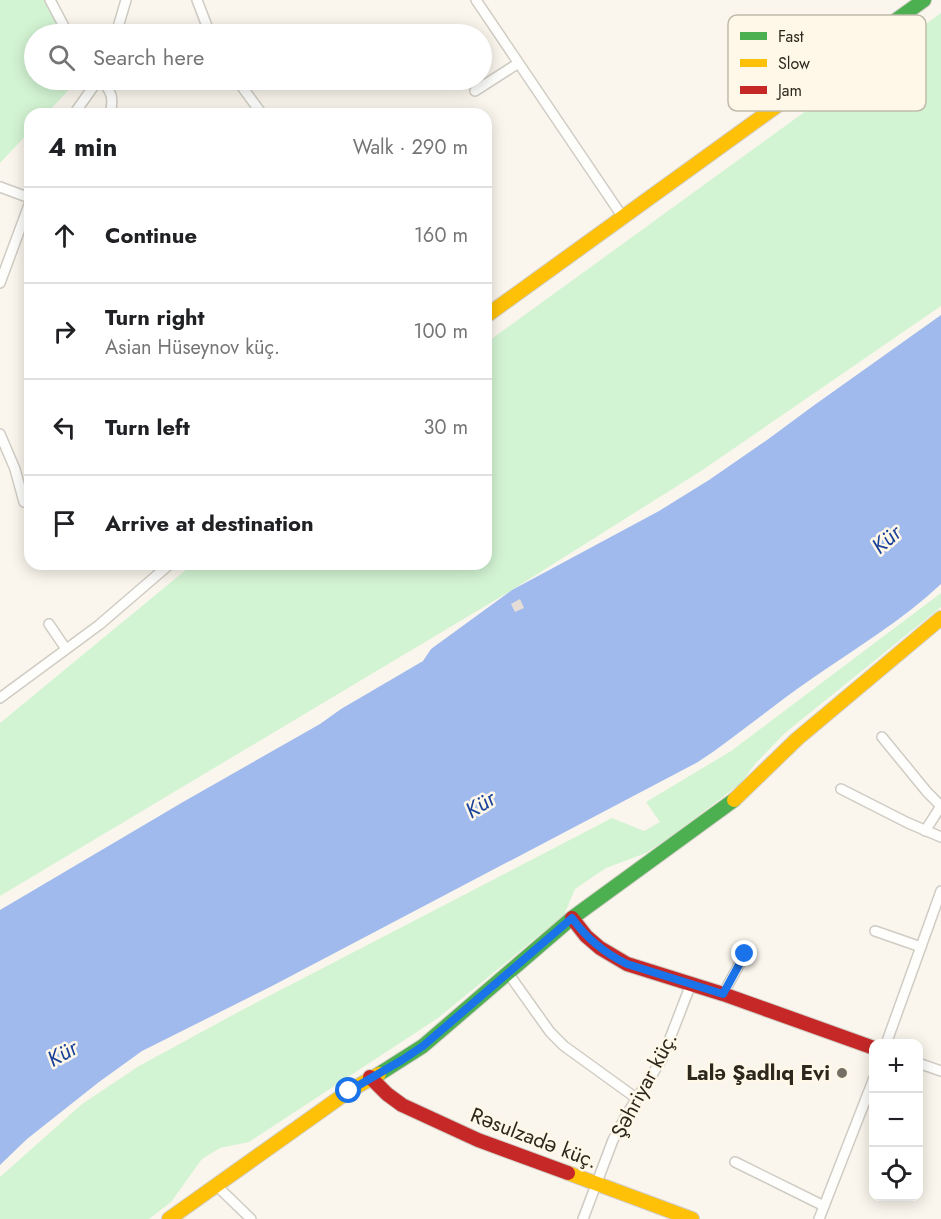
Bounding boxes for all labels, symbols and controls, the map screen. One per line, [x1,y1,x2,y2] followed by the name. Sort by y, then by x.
[728,15,926,111] legend
[24,24,492,90] search box
[778,25,804,48] text: Fast
[45,41,78,74] icon: search
[93,41,204,73] text: Search here
[778,52,810,75] text: Slow
[776,79,802,102] text: Jam
[48,128,117,166] text: 4 min
[353,133,468,162] text: Walk · 290 m
[48,219,81,252] icon: ahead
[105,219,197,251] text: Continue
[414,221,468,250] text: 160 m
[105,301,205,333] text: Turn right
[48,315,81,348] icon: right
[413,317,468,346] text: 100 m
[105,333,280,362] text: Asian Hüseynov küç.
[48,411,81,444] icon: left
[105,411,190,443] text: Turn left
[423,413,468,442] text: 30 m
[48,507,81,540] icon: arrive
[105,507,314,539] text: Arrive at destination
[864,516,909,561] water label: Kür
[459,781,503,826] water label: Kür
[731,940,757,966] route end
[603,1027,685,1143] street label: Şəhriyar küç.
[41,1031,85,1075] water label: Kür
[869,1039,923,1201] map controls
[869,1039,923,1093] button: +
[686,1058,830,1088] place label: Lalə Şadlıq Evi
[835,1066,849,1080] marker: Lalə Şadlıq Evi
[335,1077,361,1103] route start
[869,1093,923,1147] button: −
[466,1100,602,1176] street label: Rəsulzadə küç.
[869,1147,923,1201] button: locate

